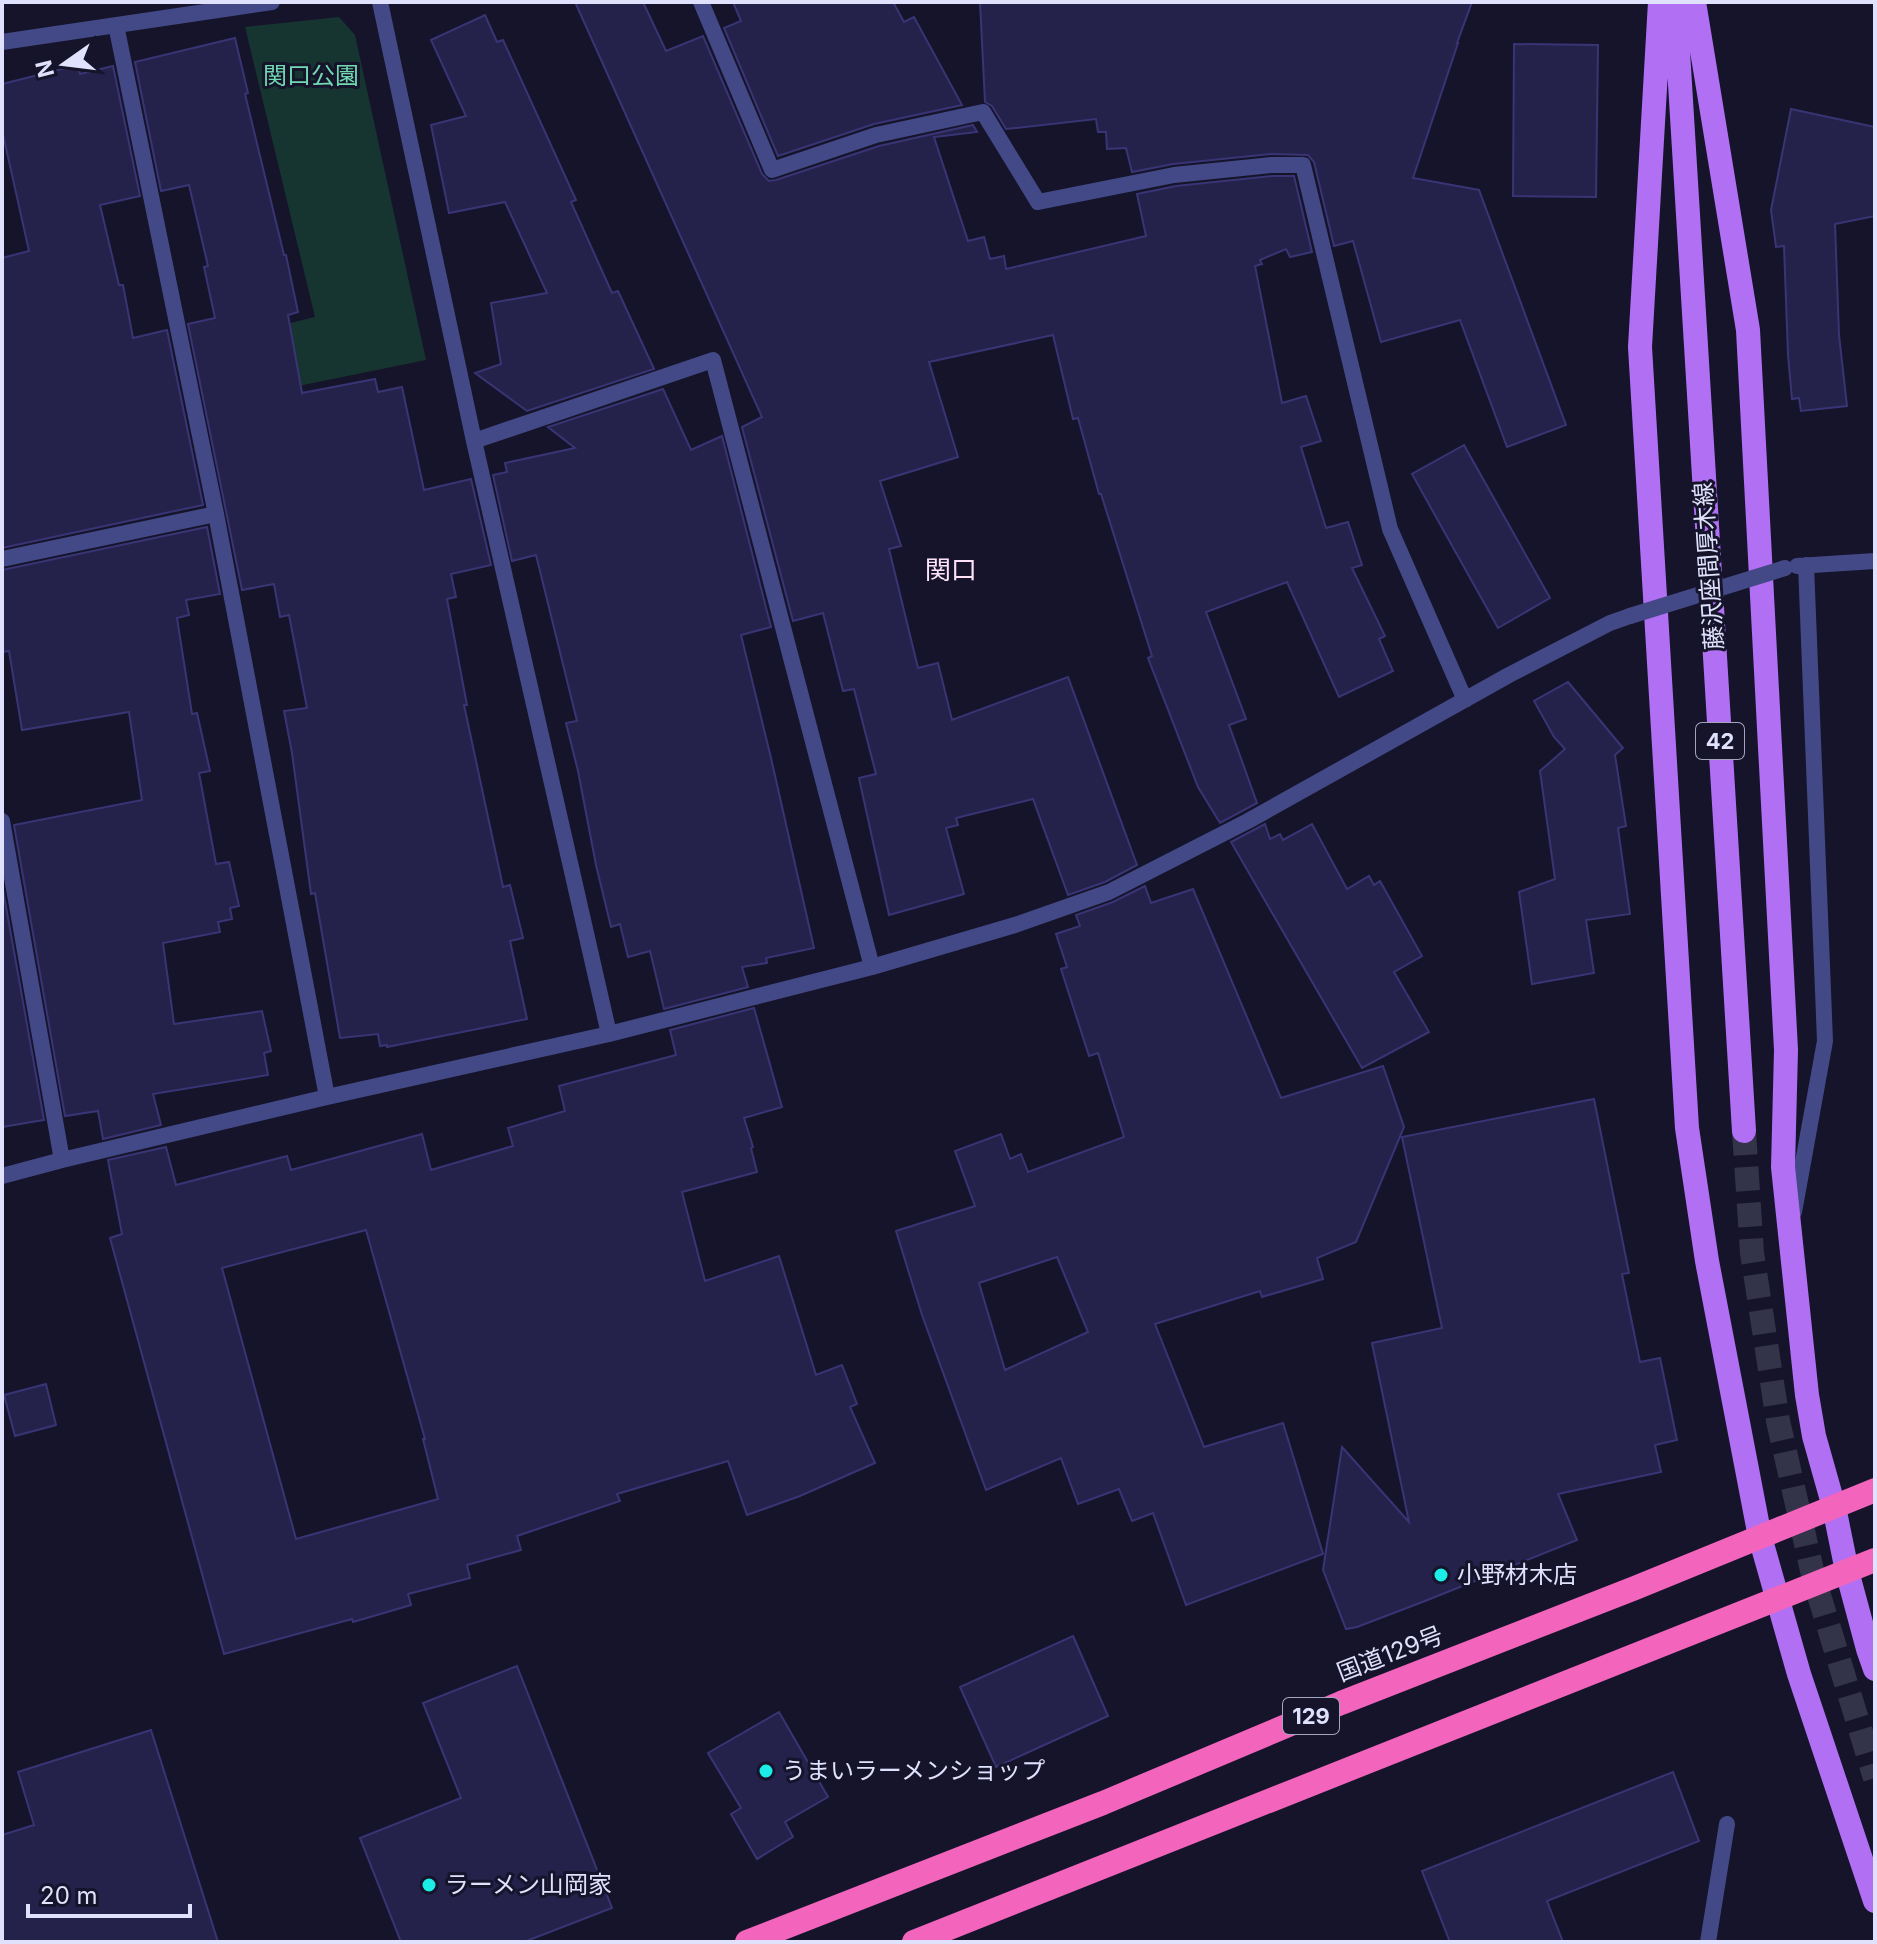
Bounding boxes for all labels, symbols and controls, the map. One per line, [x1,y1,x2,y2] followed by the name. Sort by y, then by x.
[24,24,104,104] north arrow
[30,58,59,80] text: N
[263,61,359,90] park label: 関口公園
[1688,481,1729,651] street label: 藤沢座間厚木線
[925,554,977,585] district label: 関口
[1696,723,1744,759] road number: 42
[1457,1560,1577,1589] place label: 小野材木店
[1432,1566,1450,1584] marker: 小野材木店
[1333,1620,1447,1687] street label: 国道129号
[1283,1698,1339,1734] road number: 129
[782,1756,1045,1785] place label: うまいラーメンショップ
[757,1762,775,1780] marker: うまいラーメンショップ
[28,1868,190,1918] scale bar
[445,1870,612,1899] place label: ラーメン山岡家
[420,1876,438,1894] marker: ラーメン山岡家
[40,1881,98,1910] text: 20 m

